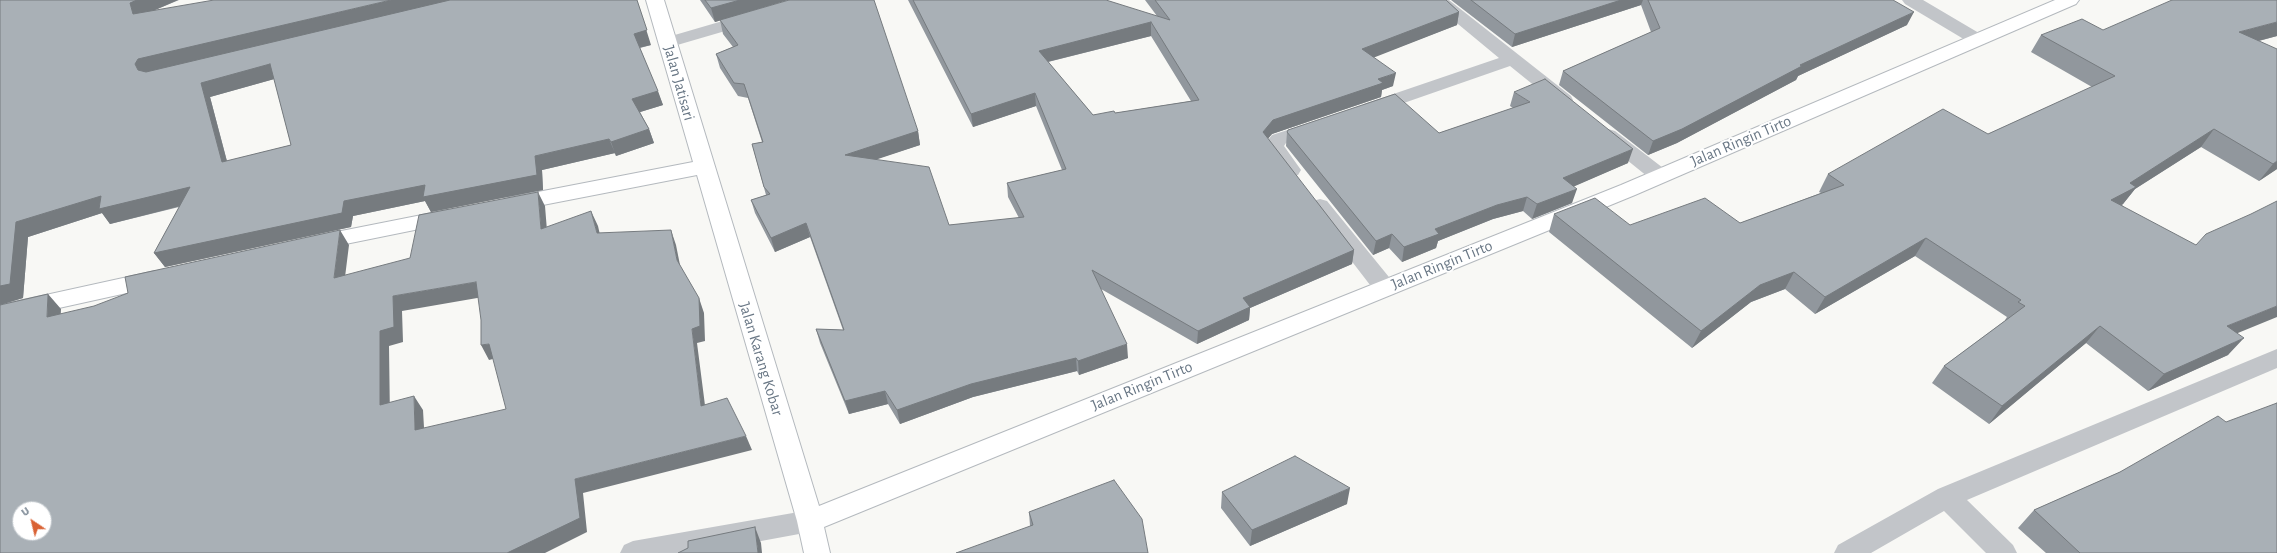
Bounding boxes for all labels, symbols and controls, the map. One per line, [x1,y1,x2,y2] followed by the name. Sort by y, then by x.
[659,43,699,123] street label: Jalan Jatisari
[1688,111,1794,171] street label: Jalan Ringin Tirto
[1389,236,1495,294] street label: Jalan Ringin Tirto
[735,300,787,418] street label: Jalan Karang Kobar
[1089,357,1195,415] street label: Jalan Ringin Tirto
[12,501,52,541] north arrow
[19,505,31,518] text: U

